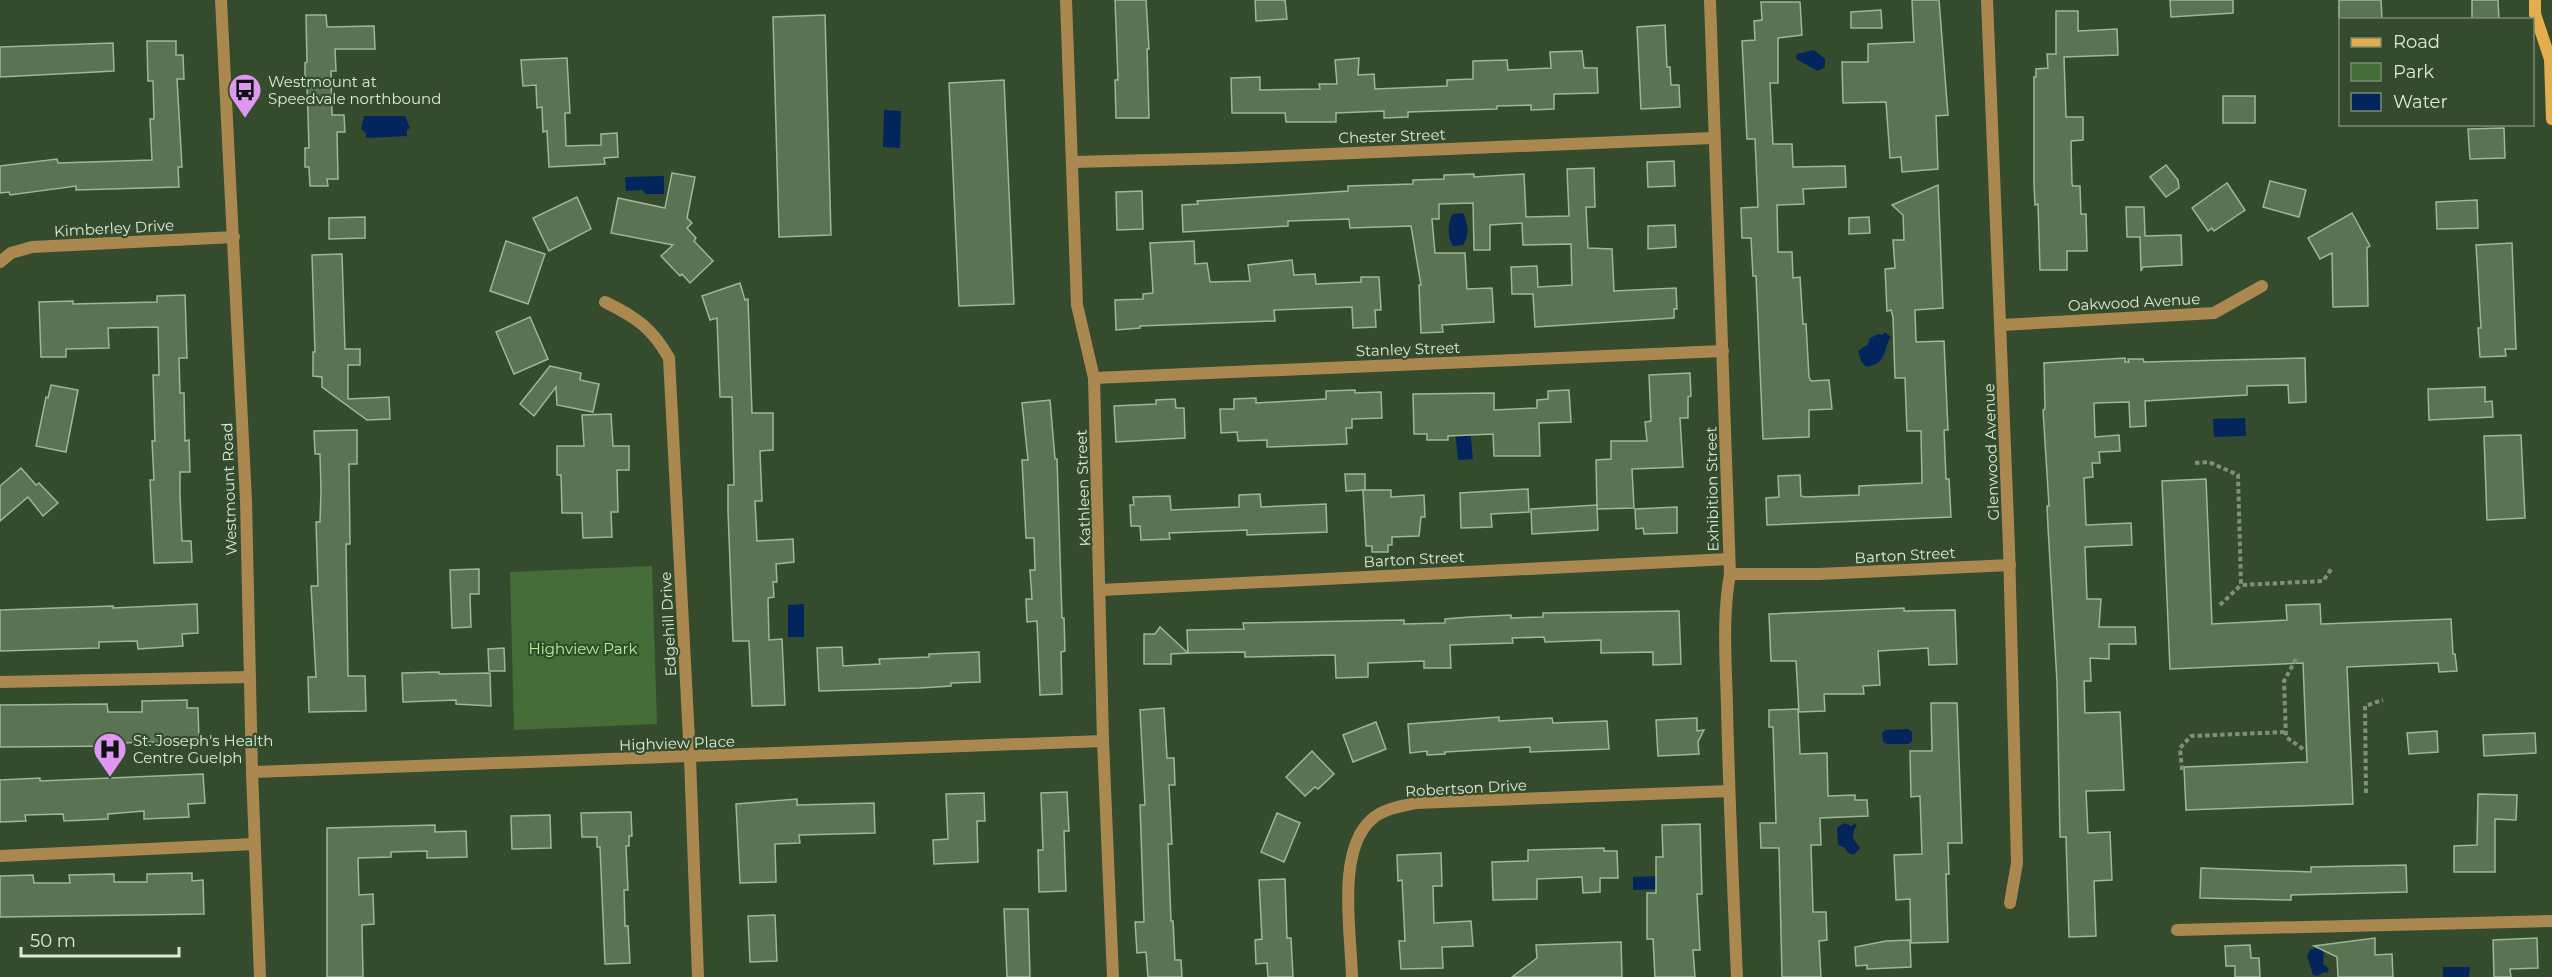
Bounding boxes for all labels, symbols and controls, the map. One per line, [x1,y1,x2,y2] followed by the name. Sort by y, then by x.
[2339,18,2534,126] legend
[2393,31,2440,53] text: Road
[2393,61,2434,83] text: Park
[227,72,263,119] bus stop icon: Westmount at Speedvale northbound
[268,72,441,108] place label: Westmount at Speedvale northbound
[2393,91,2448,113] text: Water
[1338,125,1446,147] street label: Chester Street
[54,215,174,241] street label: Kimberley Drive
[2067,289,2201,315] street label: Oakwood Avenue
[1355,338,1461,360] street label: Stanley Street
[1979,383,2003,521] street label: Glenwood Avenue
[217,422,241,556] street label: Westmount Road
[1701,426,1723,552] street label: Exhibition Street
[1071,429,1095,547] street label: Kathleen Street
[1854,543,1956,567] street label: Barton Street
[1363,547,1465,571] street label: Barton Street
[656,571,680,677] street label: Edgehill Drive
[529,639,638,658] park label: Highview Park
[92,731,128,778] hospital icon: St. Joseph's Health Centre Guelph
[133,731,273,767] place label: St. Joseph's Health Centre Guelph
[619,731,735,755] street label: Highview Place
[1405,775,1527,801] street label: Robertson Drive
[21,920,178,958] scale bar
[30,930,76,952] text: 50 m

